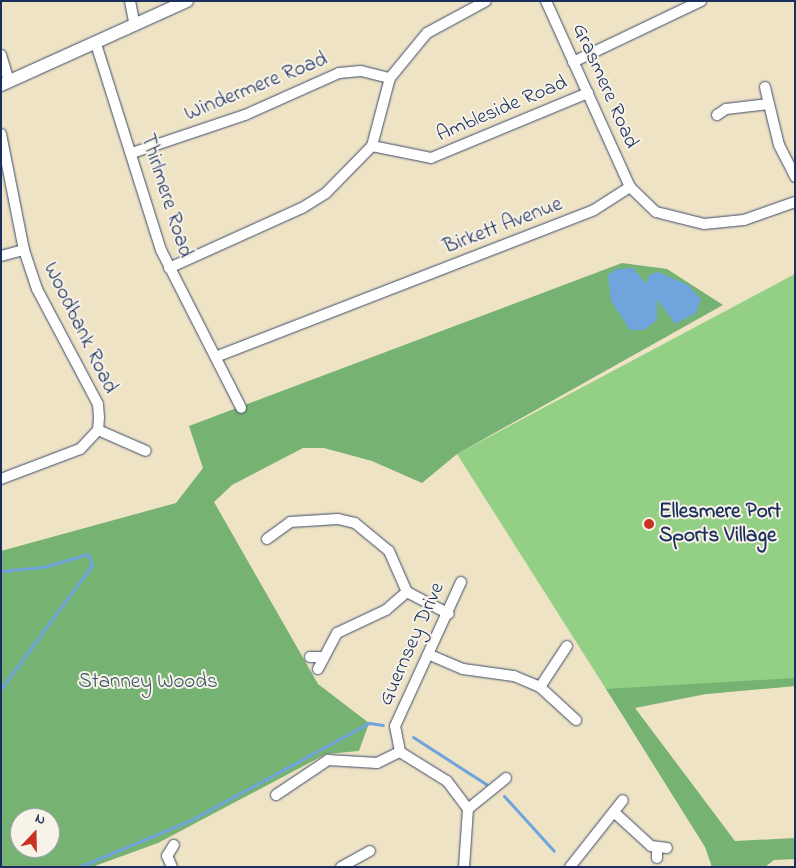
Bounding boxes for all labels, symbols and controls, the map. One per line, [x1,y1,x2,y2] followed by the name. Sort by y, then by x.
[566,20,644,152] street label: Grasmere Road
[181,47,331,127] street label: Windermere Road
[433,70,571,148] street label: Ambleside Road
[134,131,198,261] street label: Thirlmere Road
[440,192,566,260] street label: Birkett Avenue
[37,258,123,398] street label: Woodbank Road
[659,499,781,549] place label: Ellesmere Port Sports Village
[643,518,655,530] marker: Ellesmere Port Sports Village
[374,578,450,710] street label: Guernsey Drive
[78,669,218,695] park label: Stanney Woods
[10,808,60,858] north arrow
[32,808,48,831] text: N

